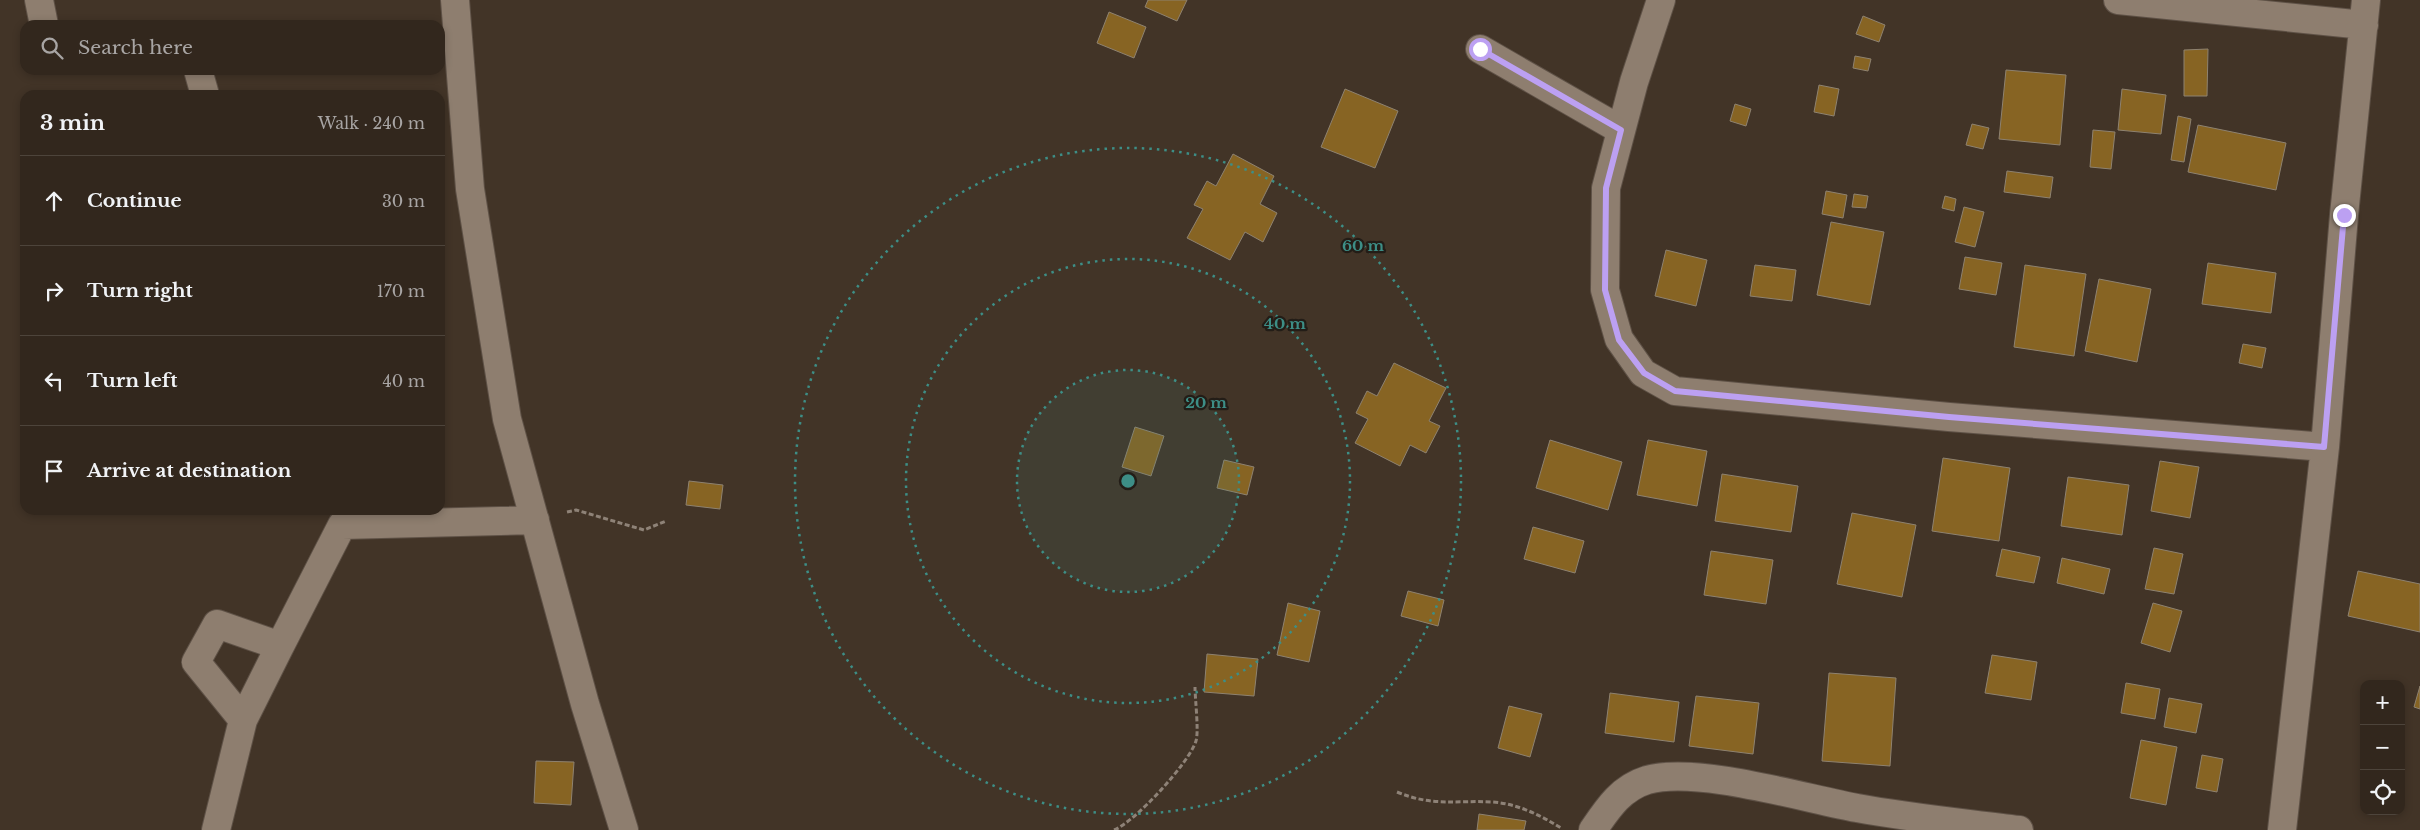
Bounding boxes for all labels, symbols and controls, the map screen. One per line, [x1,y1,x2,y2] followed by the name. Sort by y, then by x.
[20,20,445,75] search box
[38,34,66,62] icon: search
[78,36,193,59] text: Search here
[1469,38,1492,61] route start
[40,110,105,136] text: 3 min
[318,113,425,133] text: Walk · 240 m
[40,187,68,215] icon: ahead
[87,189,182,212] text: Continue
[382,191,425,211] text: 30 m
[2333,204,2356,227] route end
[1342,236,1384,255] text: 60 m
[40,277,68,305] icon: right
[87,279,193,302] text: Turn right
[377,281,425,301] text: 170 m
[1264,314,1306,333] text: 40 m
[40,367,68,395] icon: left
[87,369,178,392] text: Turn left
[382,371,425,391] text: 40 m
[1185,393,1227,412] text: 20 m
[40,457,68,485] icon: arrive
[87,459,291,482] text: Arrive at destination
[1119,472,1137,490] centre of rings
[2360,680,2405,815] map controls
[2360,680,2405,725] button: +
[2360,725,2405,770] button: −
[2360,770,2405,815] button: locate

